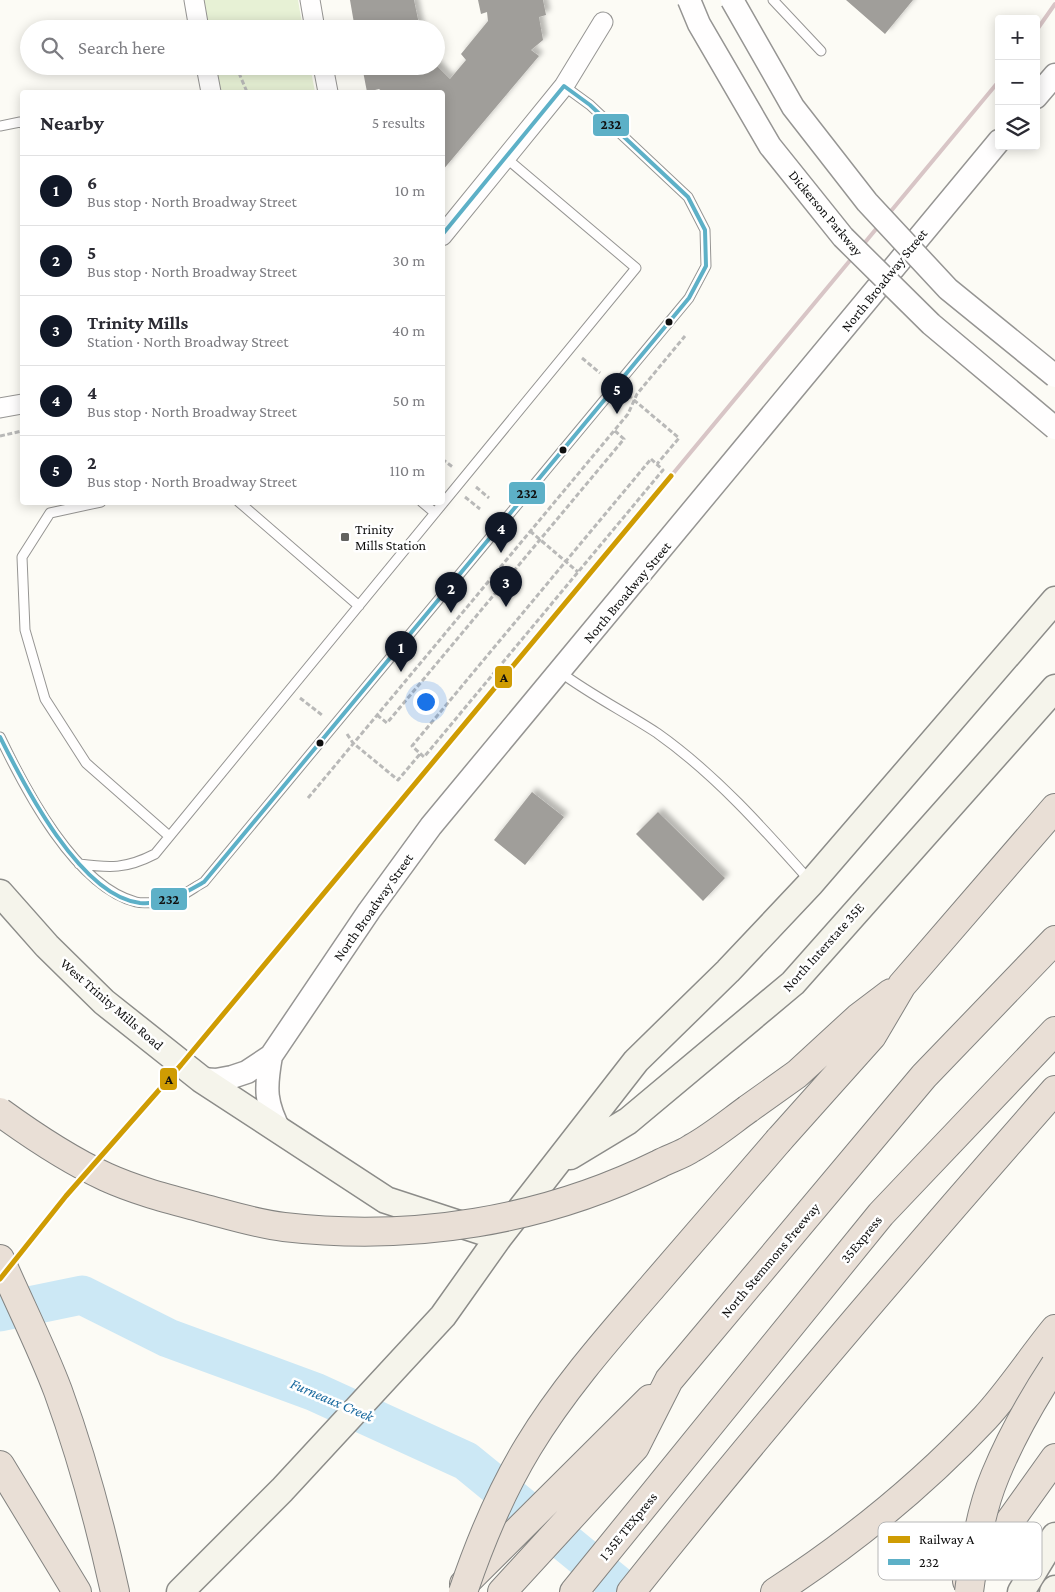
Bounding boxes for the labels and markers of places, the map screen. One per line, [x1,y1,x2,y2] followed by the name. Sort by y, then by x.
[664,317,674,327] unlabelled marker
[601,373,633,414] pin: 5
[558,445,568,455] unlabelled marker
[485,512,517,553] pin: 4
[355,521,427,553] place label: Trinity Mills Station
[339,531,351,543] marker: Trinity Mills Station
[490,566,522,607] pin: 3
[435,572,467,613] pin: 2
[385,631,417,672] pin: 1
[315,738,325,748] unlabelled marker

